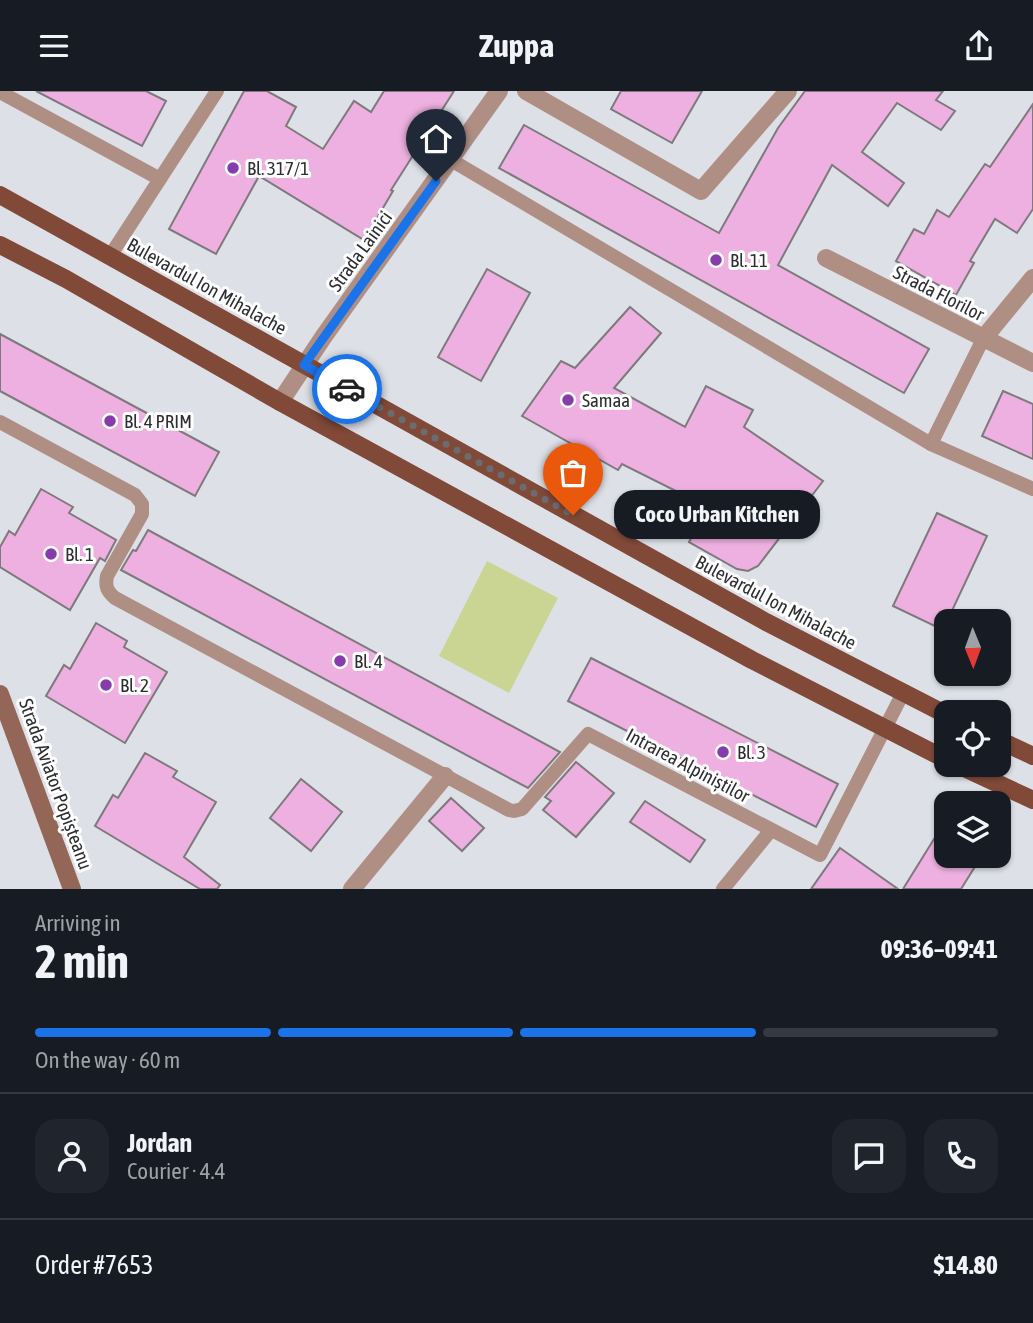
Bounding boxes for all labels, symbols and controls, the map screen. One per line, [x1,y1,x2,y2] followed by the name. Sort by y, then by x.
[35,27,73,65] icon: menu
[479,27,554,64] text: Zuppa
[960,27,998,65] icon: share
[406,109,466,181] pin
[417,120,455,158] icon: home
[247,157,309,179] place label: Bl. 317/1
[225,160,241,176] marker: Bl. 317/1
[324,207,396,295] street label: Strada Lainici
[123,233,291,339] street label: Bulevardul Ion Mihalache
[730,249,768,271] place label: Bl. 11
[708,252,724,268] marker: Bl. 11
[890,261,988,325] street label: Strada Florilor
[312,354,382,424] courier
[328,370,366,408] icon: car
[582,389,630,411] place label: Samaa
[560,392,576,408] marker: Samaa
[124,410,192,432] place label: Bl. 4 PRIM
[102,413,118,429] marker: Bl. 4 PRIM
[543,443,603,515] pin
[554,454,592,492] icon: bag
[615,491,822,539] callout: Coco Urban Kitchen
[635,501,799,527] text: Coco Urban Kitchen
[65,543,94,565] place label: Bl. 1
[43,546,59,562] marker: Bl. 1
[692,550,860,654] street label: Bulevardul Ion Mihalache
[934,609,1012,686] north arrow
[934,609,1011,868] map controls
[354,650,383,672] place label: Bl. 4
[332,653,348,669] marker: Bl. 4
[120,674,149,696] place label: Bl. 2
[98,677,114,693] marker: Bl. 2
[15,696,97,872] street label: Strada Aviator Popișteanu
[934,700,1011,777] button: locate
[623,723,754,807] street label: Intrarea Alpiniștilor
[737,741,766,763] place label: Bl. 3
[715,744,731,760] marker: Bl. 3
[934,791,1011,868] button: layers
[35,910,121,936] text: Arriving in
[881,934,998,964] text: 09:36–09:41
[35,935,129,988] text: 2 min
[35,1047,180,1073] text: On the way · 60 m
[35,1119,109,1193] button: person
[832,1119,906,1193] button: chat
[924,1119,998,1193] button: phone
[127,1128,192,1158] text: Jordan
[127,1158,226,1184] text: Courier · 4.4
[35,1250,154,1280] text: Order #7653
[934,1250,998,1280] text: $14.80

